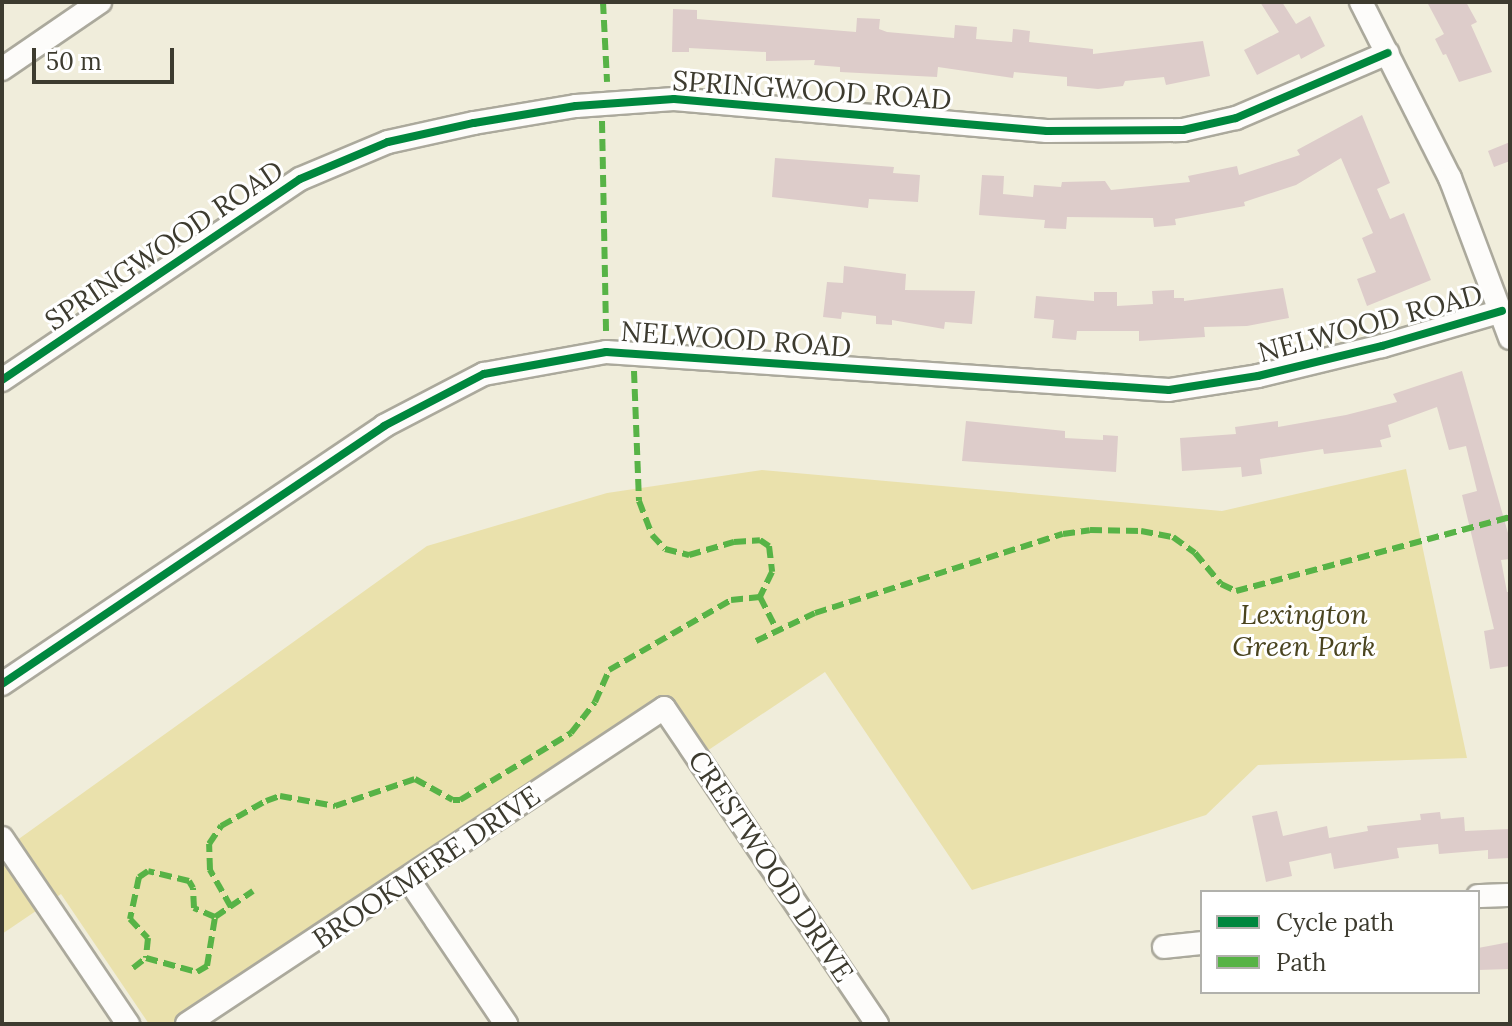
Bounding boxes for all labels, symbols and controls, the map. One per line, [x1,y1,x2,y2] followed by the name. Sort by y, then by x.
[36,32,178,82] scale bar
[46,46,102,77] text: 50 m
[671,63,953,117] street label: SPRINGWOOD ROAD
[39,153,289,337] street label: SPRINGWOOD ROAD
[1254,277,1486,369] street label: NELWOOD ROAD
[620,314,852,364] street label: NELWOOD ROAD
[1232,597,1376,663] park label: Lexington Green Park
[681,744,861,988] street label: CRESTWOOD DRIVE
[306,778,546,956] street label: BROOKMERE DRIVE
[1200,890,1480,994] legend
[1276,907,1394,938] text: Cycle path
[1276,947,1326,978] text: Path

